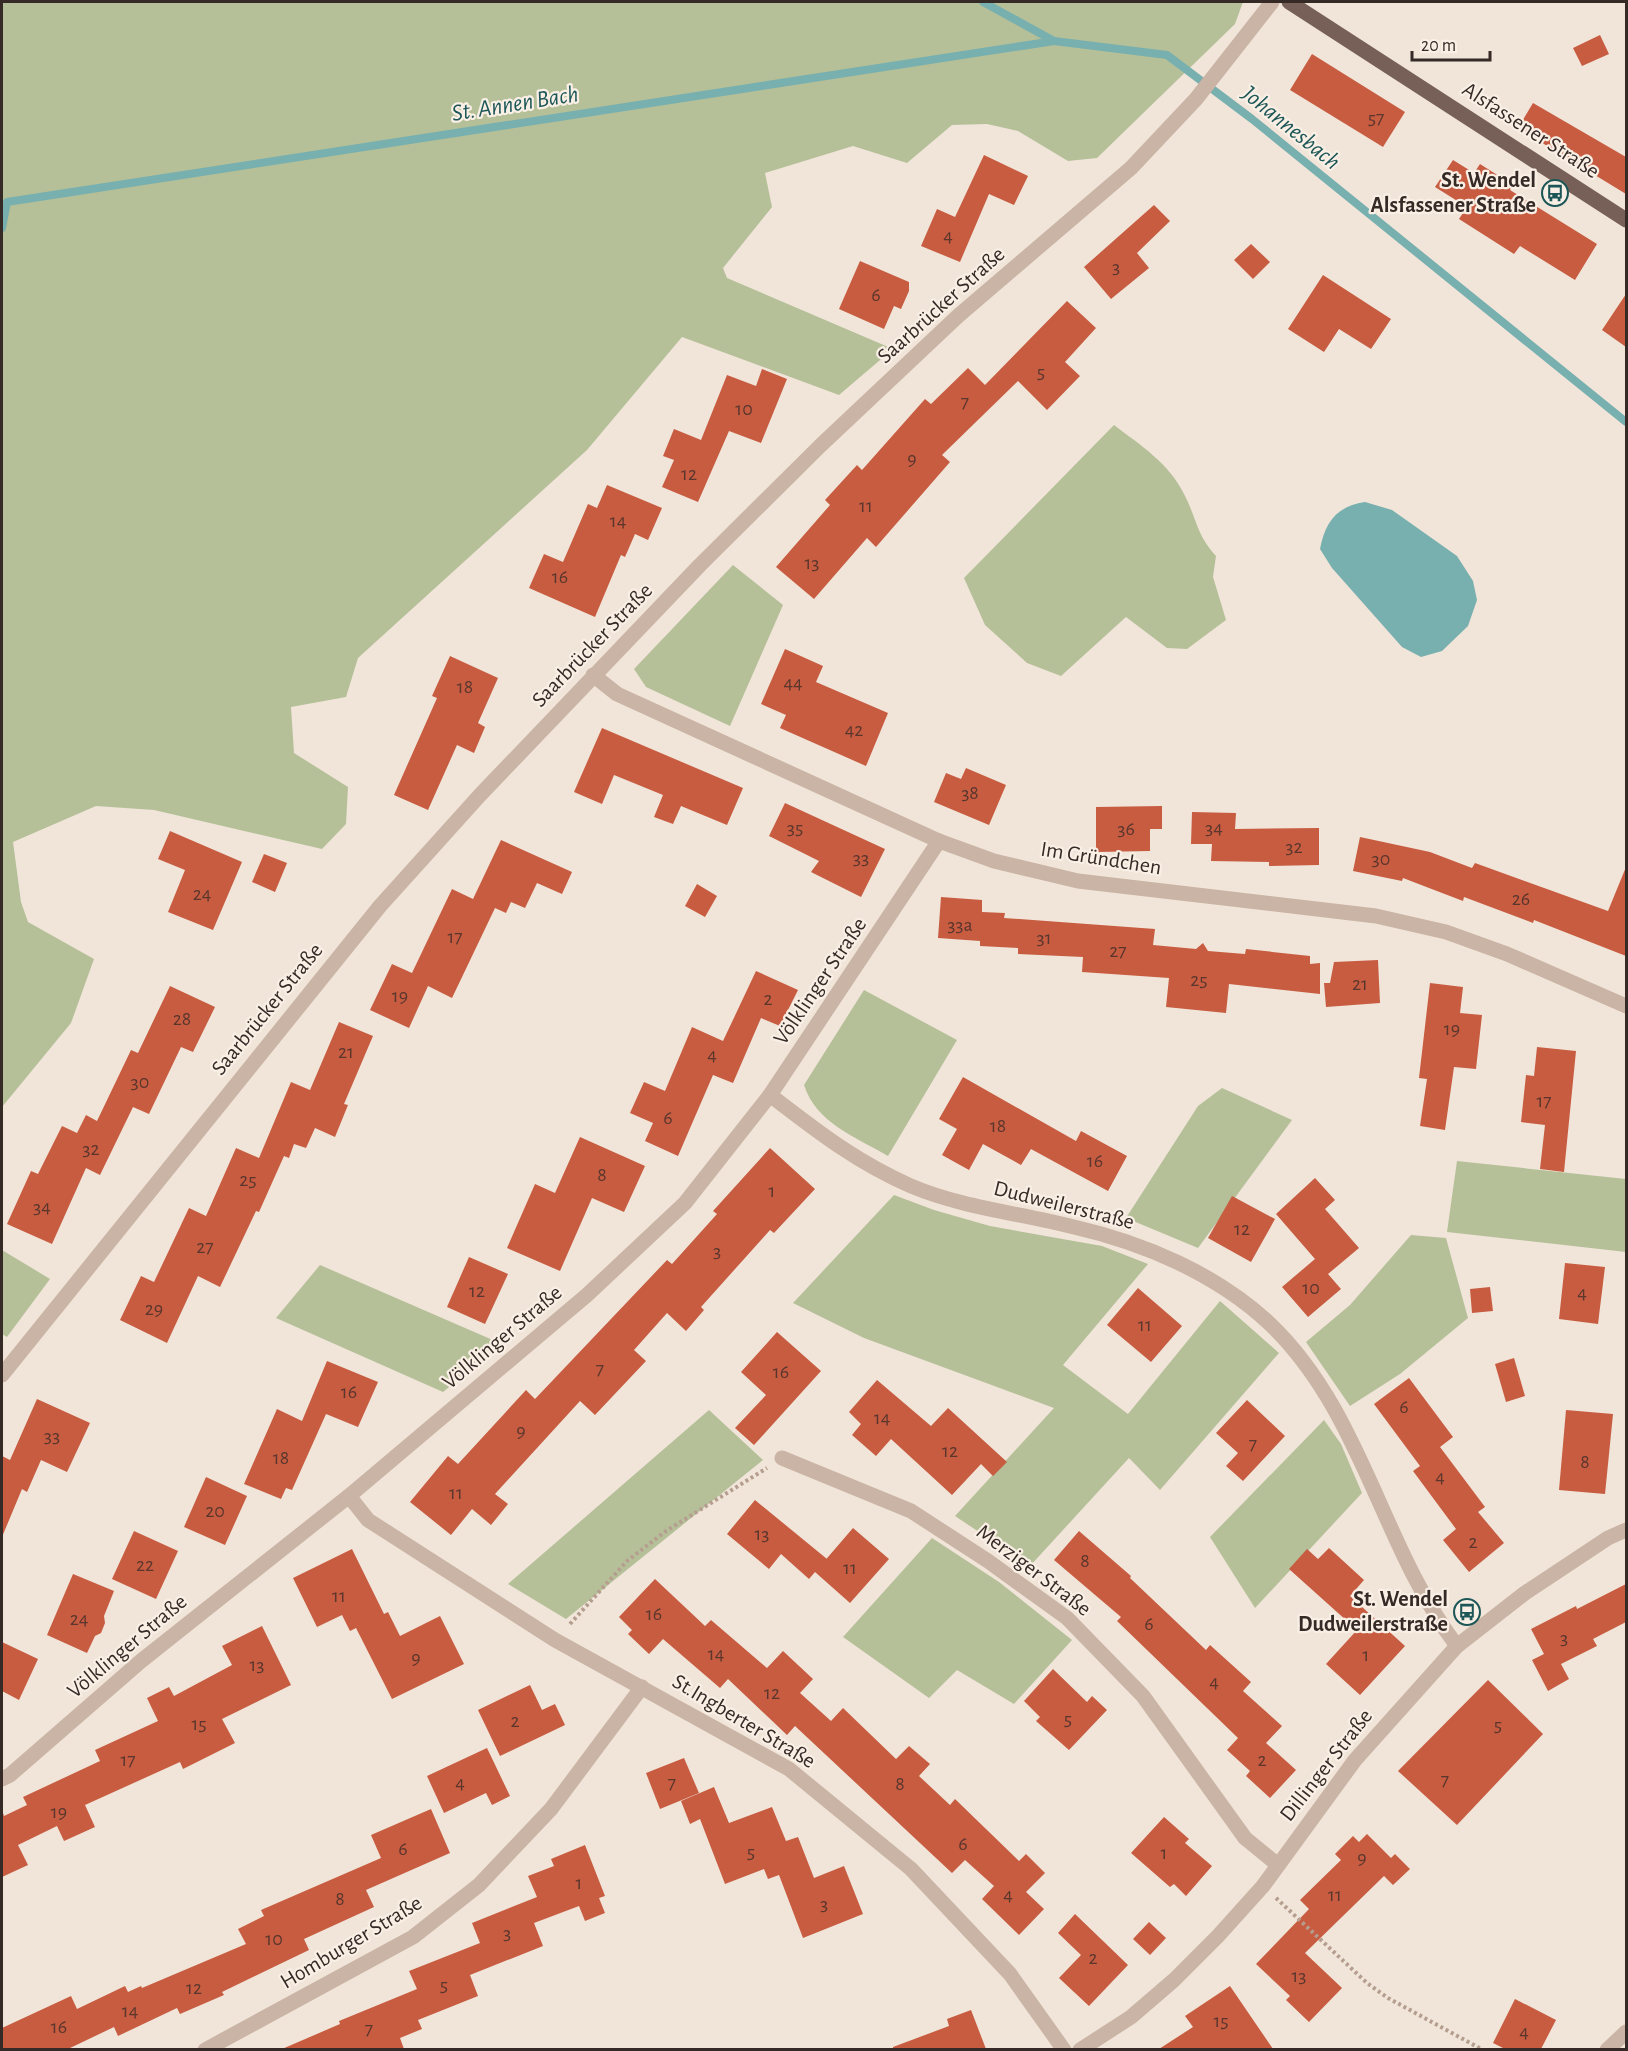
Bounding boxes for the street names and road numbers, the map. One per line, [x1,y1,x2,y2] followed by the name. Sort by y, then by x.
[1459,78,1603,182] street label: Alsfassener Straße
[873,242,1009,368] street label: Saarbrücker Straße
[528,579,656,711] street label: Saarbrücker Straße
[1039,838,1163,878] street label: Im Gründchen
[769,913,871,1049] street label: Völklinger Straße
[207,939,327,1079] street label: Saarbrücker Straße
[991,1177,1137,1233] street label: Dudweilerstraße
[438,1281,566,1393] street label: Völklinger Straße
[973,1520,1095,1620] street label: Merziger Straße
[63,1590,191,1702] street label: Völklinger Straße
[669,1670,819,1772] street label: St.Ingberter Straße
[1276,1705,1376,1825] street label: Dillinger Straße
[277,1891,425,1993] street label: Homburger Straße

